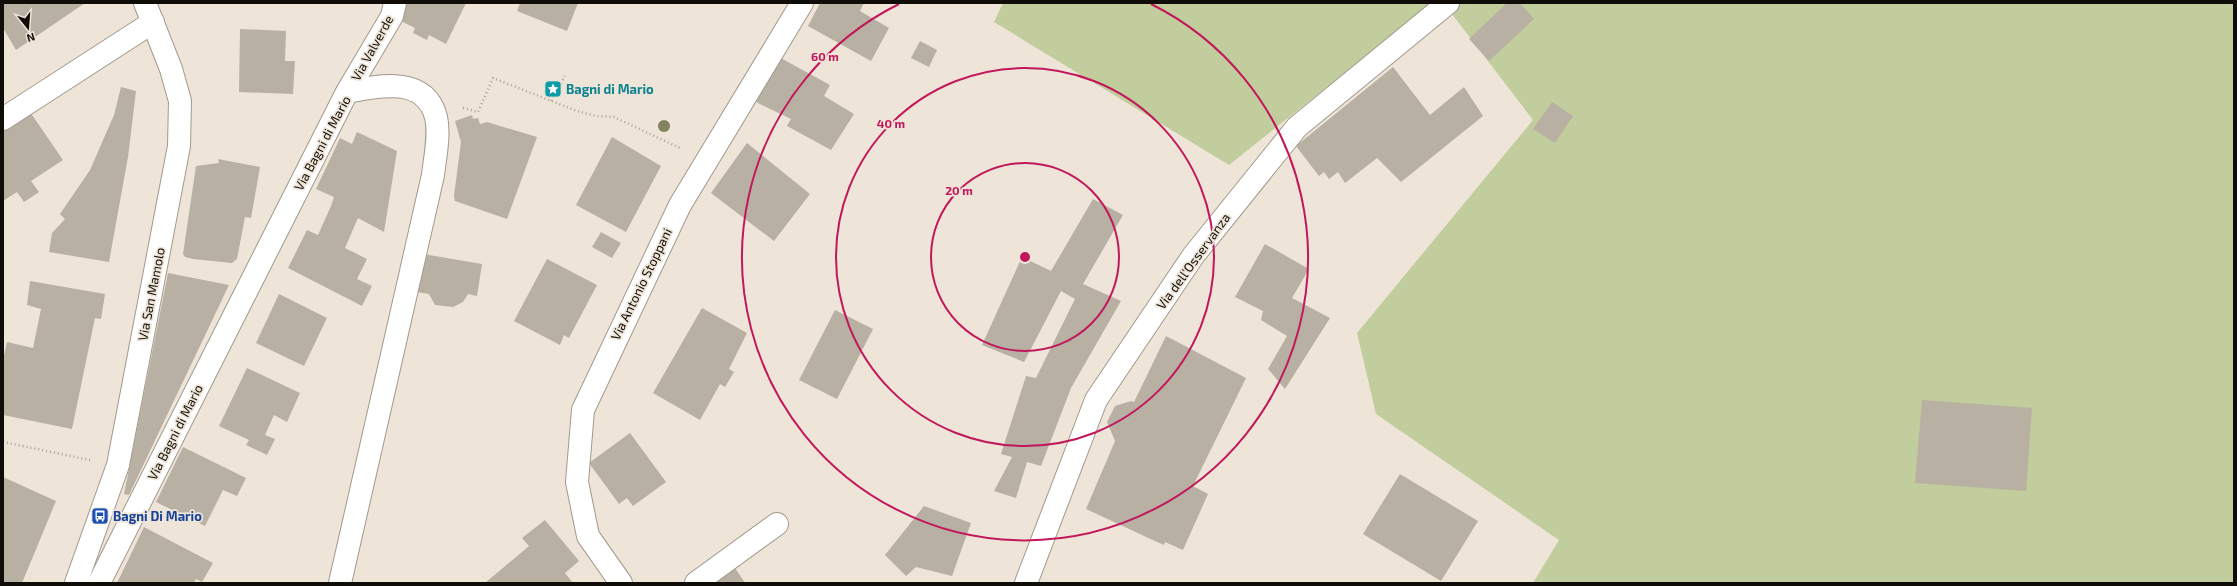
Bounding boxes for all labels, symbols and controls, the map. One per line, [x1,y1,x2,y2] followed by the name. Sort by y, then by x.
[8,8,48,48] north arrow
[347,12,397,84] street label: Via Valverde
[25,31,37,45] text: N
[811,49,839,63] text: 60 m
[543,79,563,99] place icon: Bagni di Mario
[566,81,654,97] place label: Bagni di Mario
[290,93,354,193] street label: Via Bagni di Mario
[877,116,905,130] text: 40 m
[945,183,973,197] text: 20 m
[1153,210,1233,312] street label: Via dell'Osservanza
[607,225,675,343] street label: Via Antonio Stoppani
[134,246,168,342] street label: Via San Mamolo
[1018,250,1032,264] centre of rings
[144,381,206,483] street label: Via Bagni di Mario
[90,506,110,526] bus stop icon: Bagni Di Mario
[113,508,202,524] place label: Bagni Di Mario

